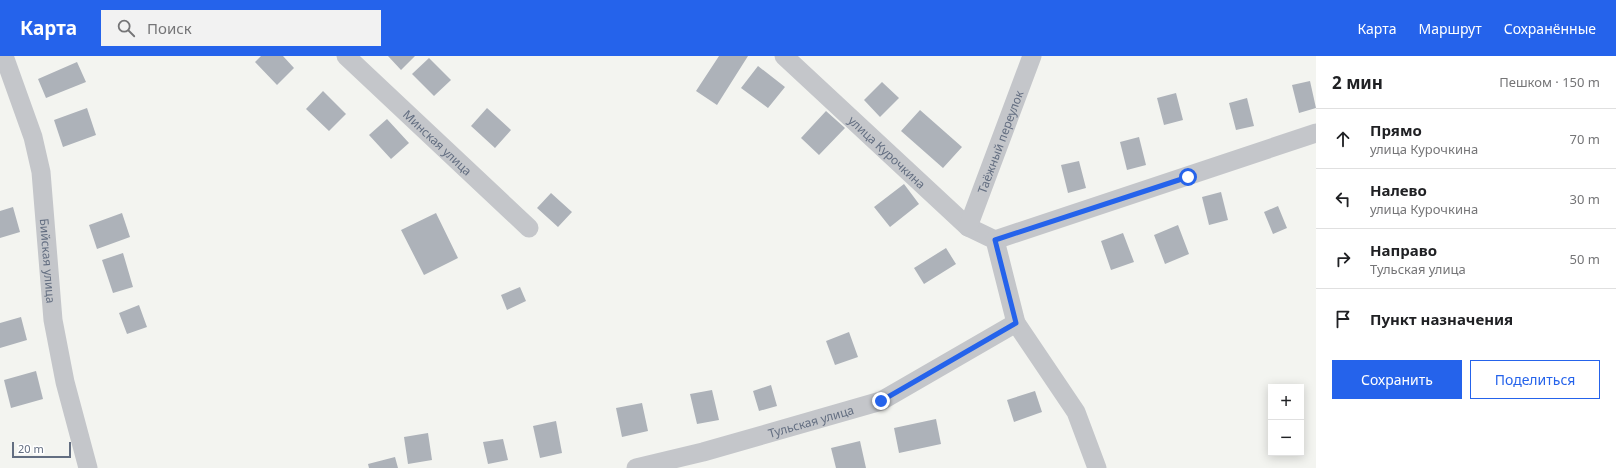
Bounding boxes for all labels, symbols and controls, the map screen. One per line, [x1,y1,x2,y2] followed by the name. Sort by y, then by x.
[101,10,381,46] search box
[20,15,77,41] text: Карта
[115,17,137,39] icon: search
[147,18,192,38] text: Поиск
[1357,19,1396,38] text: Карта
[1418,19,1482,38] text: Маршрут
[1504,19,1596,38] text: Сохранённые
[1332,71,1383,94] text: 2 мин
[1499,73,1600,91] text: Пешком · 150 m
[973,87,1027,196] street label: Таёжный переулок
[400,106,476,179] street label: Минская улица
[845,112,930,192] street label: улица Курочкина
[1370,120,1422,140] text: Прямо
[1332,128,1354,150] icon: ahead
[1570,130,1600,148] text: 70 m
[1370,140,1478,158] text: улица Курочкина
[1179,168,1197,186] route start
[1370,180,1427,200] text: Налево
[1332,188,1354,210] icon: left
[1570,190,1600,208] text: 30 m
[1370,200,1478,218] text: улица Курочкина
[36,218,60,304] street label: Бийская улица
[1370,240,1437,260] text: Направо
[1332,248,1354,270] icon: right
[1570,250,1600,268] text: 50 m
[1370,260,1466,278] text: Тульская улица
[1332,308,1354,330] icon: arrive
[1370,309,1513,329] text: Пункт назначения
[1332,360,1462,399] button: Сохранить
[1470,360,1600,399] button: Поделиться
[1268,384,1304,456] map controls
[1268,384,1304,420] button: +
[872,392,890,410] route end
[766,401,856,441] street label: Тульская улица
[1268,420,1304,456] button: −
[12,440,71,459] scale bar
[18,441,44,456] text: 20 m

